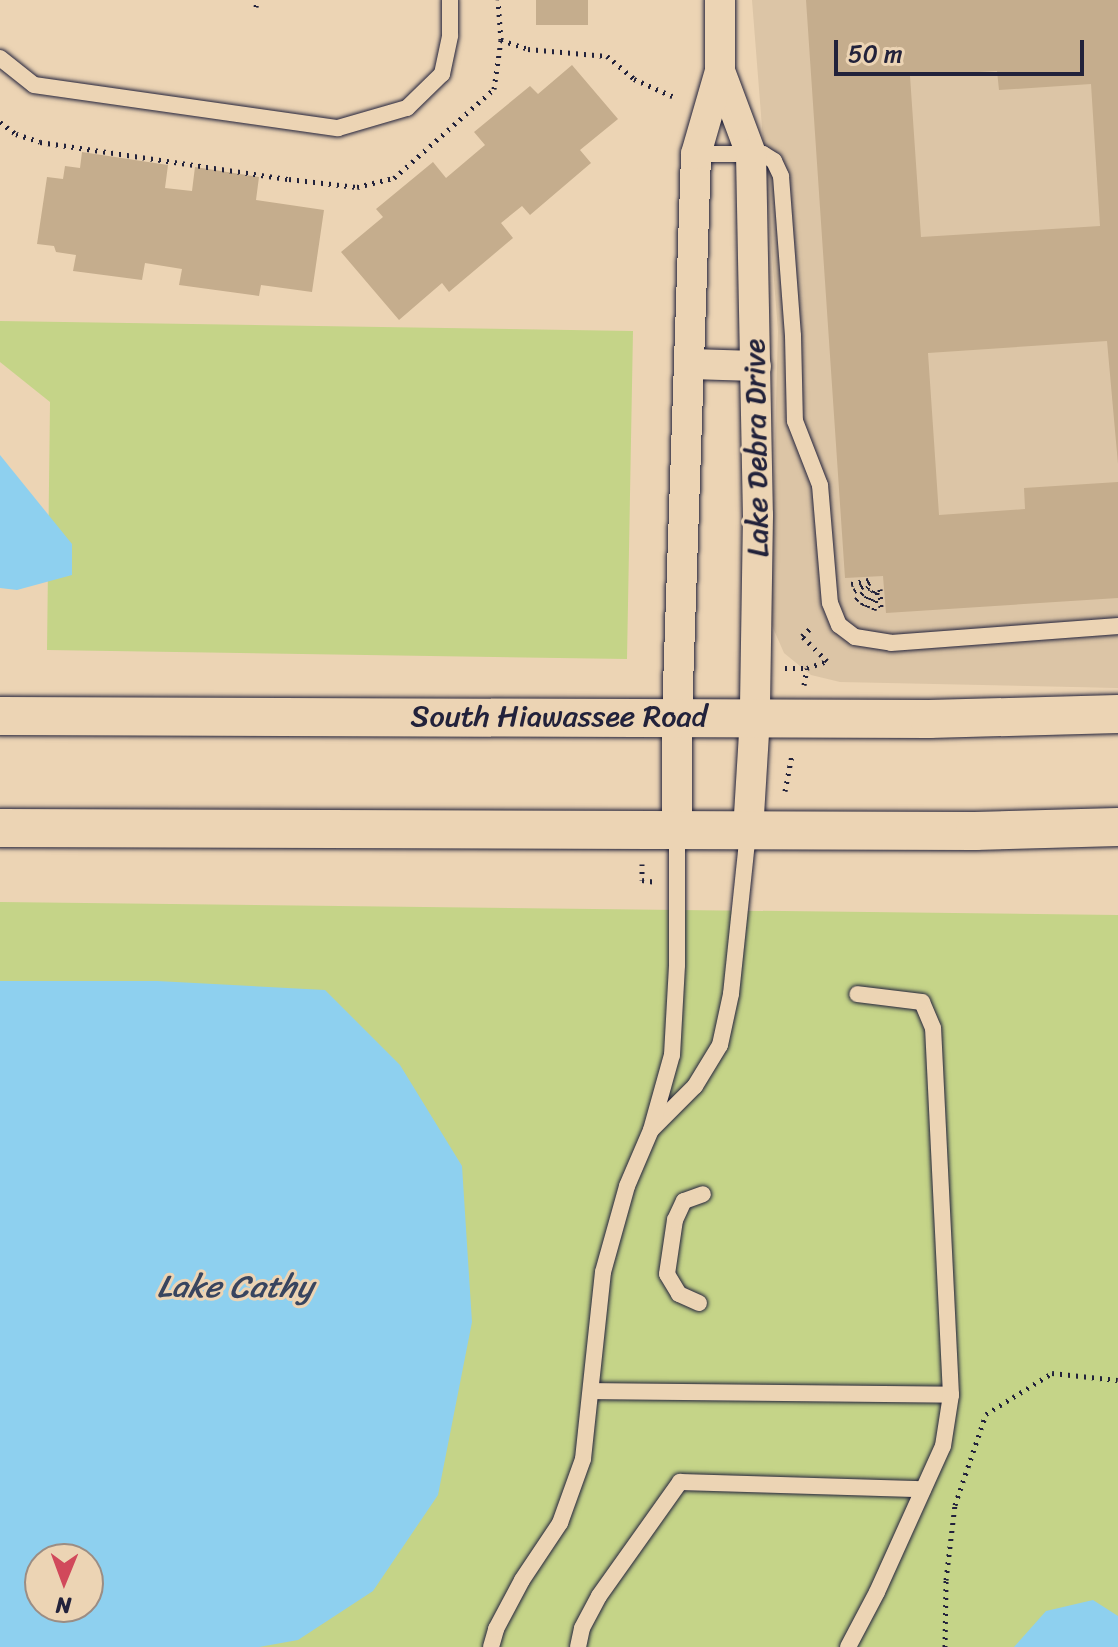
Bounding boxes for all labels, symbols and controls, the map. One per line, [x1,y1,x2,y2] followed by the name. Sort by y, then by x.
[838,24,1088,74] scale bar
[848,33,903,75] text: 50 m
[736,337,776,559] street label: Lake Debra Drive
[411,698,707,734] street label: South Hiawassee Road
[157,1268,313,1306] water label: Lake Cathy
[24,1543,104,1623] north arrow
[56,1586,72,1625] text: N

